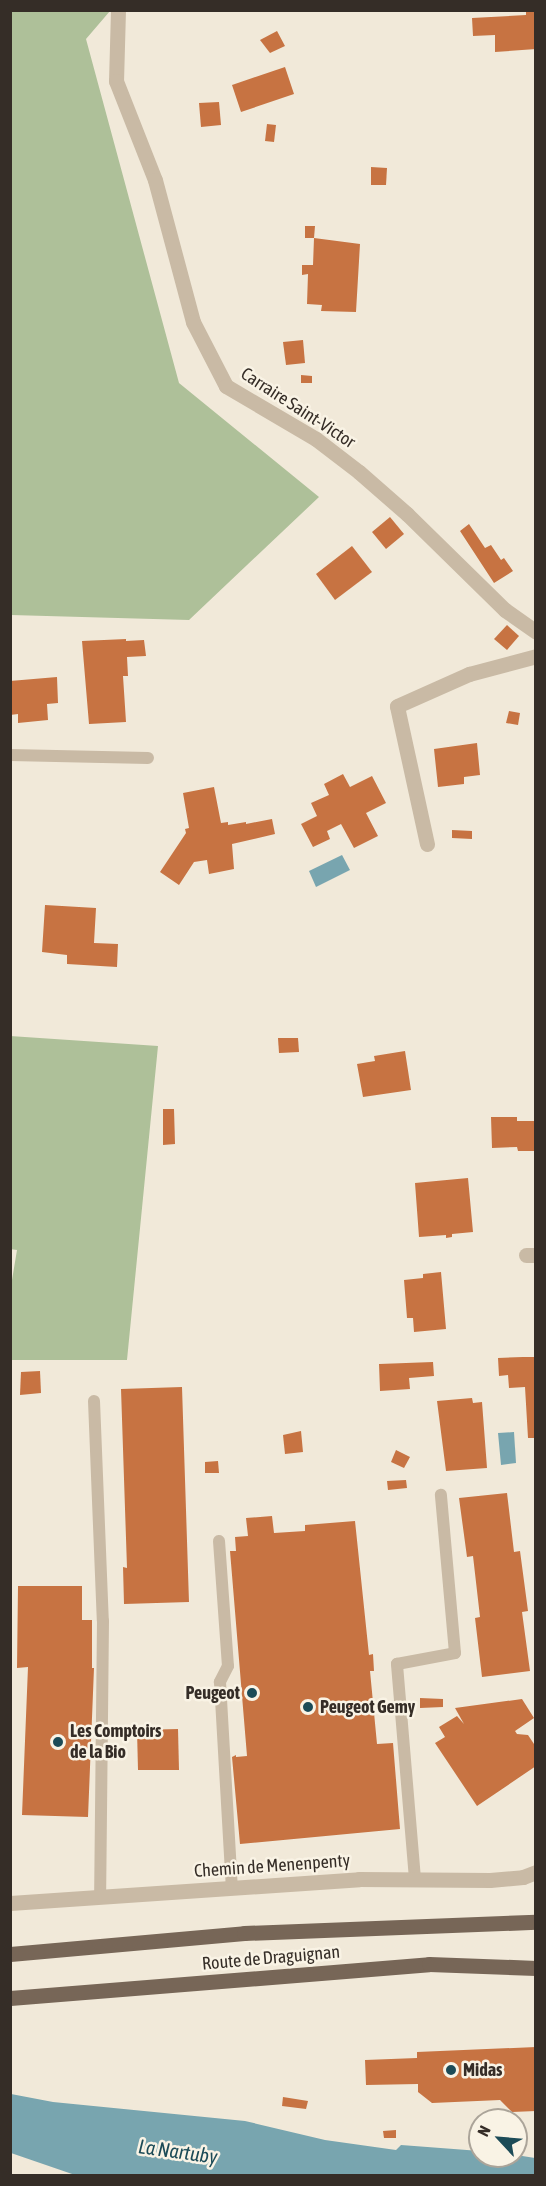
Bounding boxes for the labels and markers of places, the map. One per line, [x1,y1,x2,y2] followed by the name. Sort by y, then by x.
[185,1682,240,1704] place label: Peugeot
[245,1686,259,1700] marker: Peugeot
[320,1696,415,1718] place label: Peugeot Gemy
[301,1700,315,1714] marker: Peugeot Gemy
[70,1721,161,1764] place label: Les Comptoirs de la Bio
[51,1735,65,1749] marker: Les Comptoirs de la Bio
[463,2059,502,2081] place label: Midas
[444,2063,458,2077] marker: Midas

